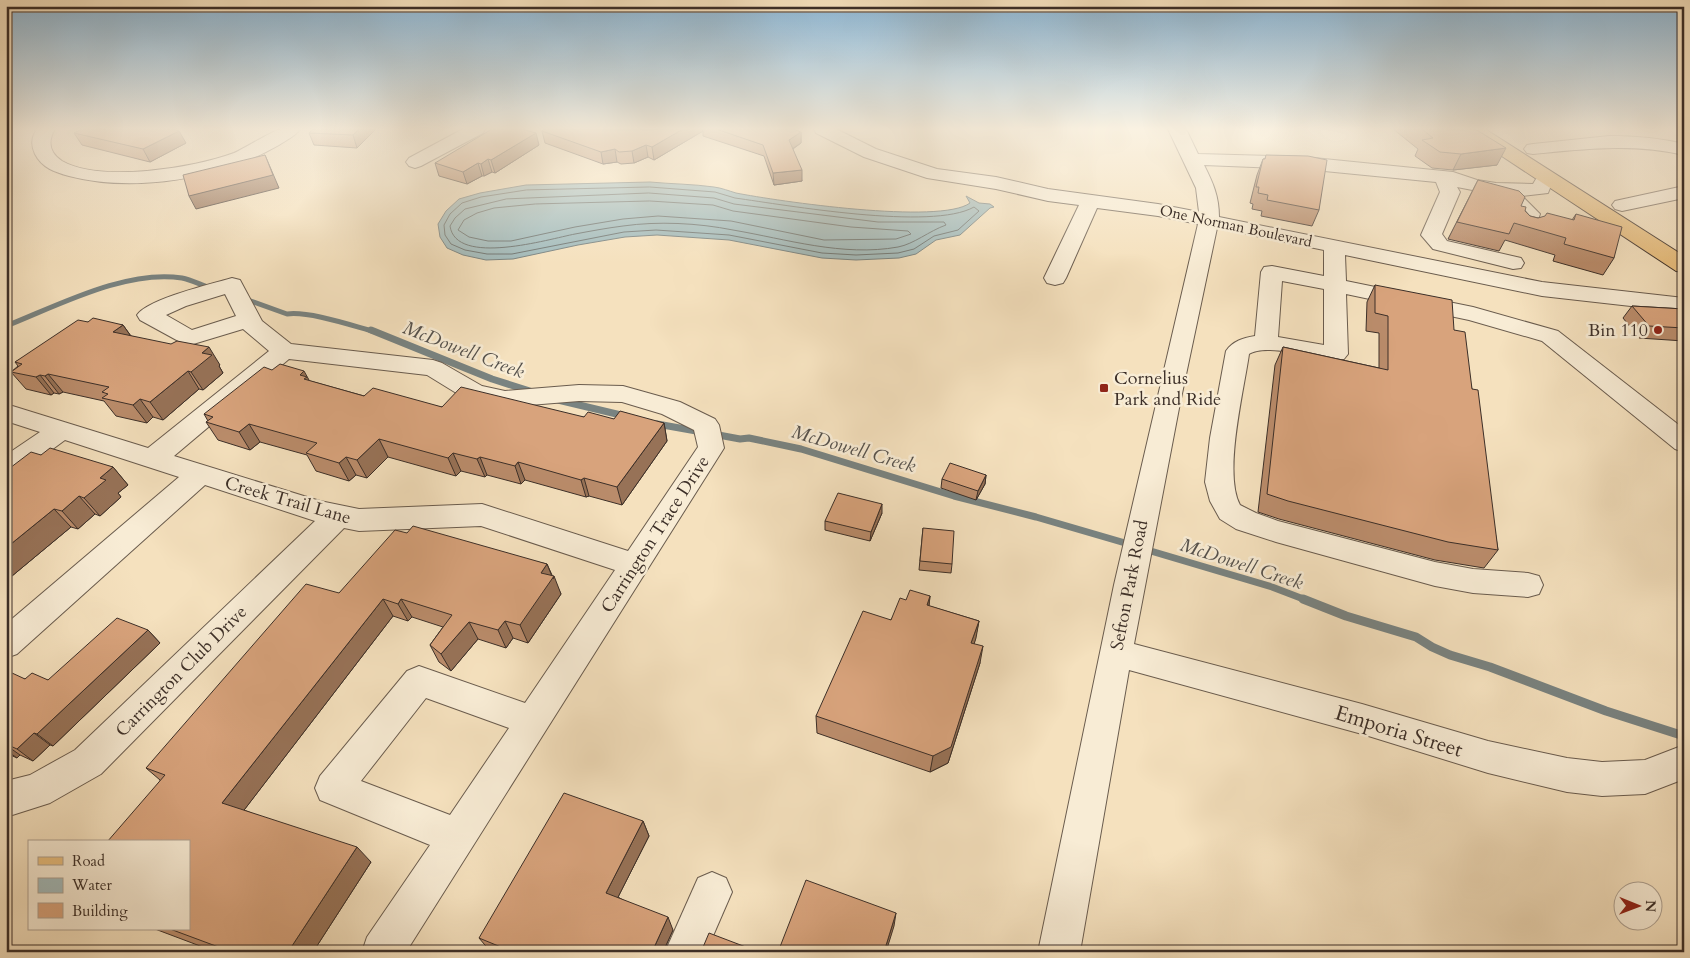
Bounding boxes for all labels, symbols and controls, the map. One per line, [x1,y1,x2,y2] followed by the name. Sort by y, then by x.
[1158,200,1314,252] street label: One Norman Boulevard
[399,315,529,385] water label: McDowell Creek
[1588,318,1648,343] place label: Bin 110
[1652,324,1664,336] marker: Bin 110
[1114,366,1221,412] place label: Cornelius Park and Ride
[1098,382,1110,394] marker: Cornelius Park and Ride
[789,419,919,479] water label: McDowell Creek
[595,451,716,618] street label: Carrington Trace Drive
[222,471,354,530] street label: Creek Trail Lane
[1105,517,1154,652] street label: Sefton Park Road
[1177,532,1307,596] water label: McDowell Creek
[110,600,253,743] street label: Carrington Club Drive
[1331,698,1467,765] street label: Emporia Street
[28,840,190,930] legend
[72,851,105,871] text: Road
[71,875,113,895] text: Water
[1612,880,1662,930] north arrow
[1641,900,1660,912] text: N
[72,901,128,921] text: Building

